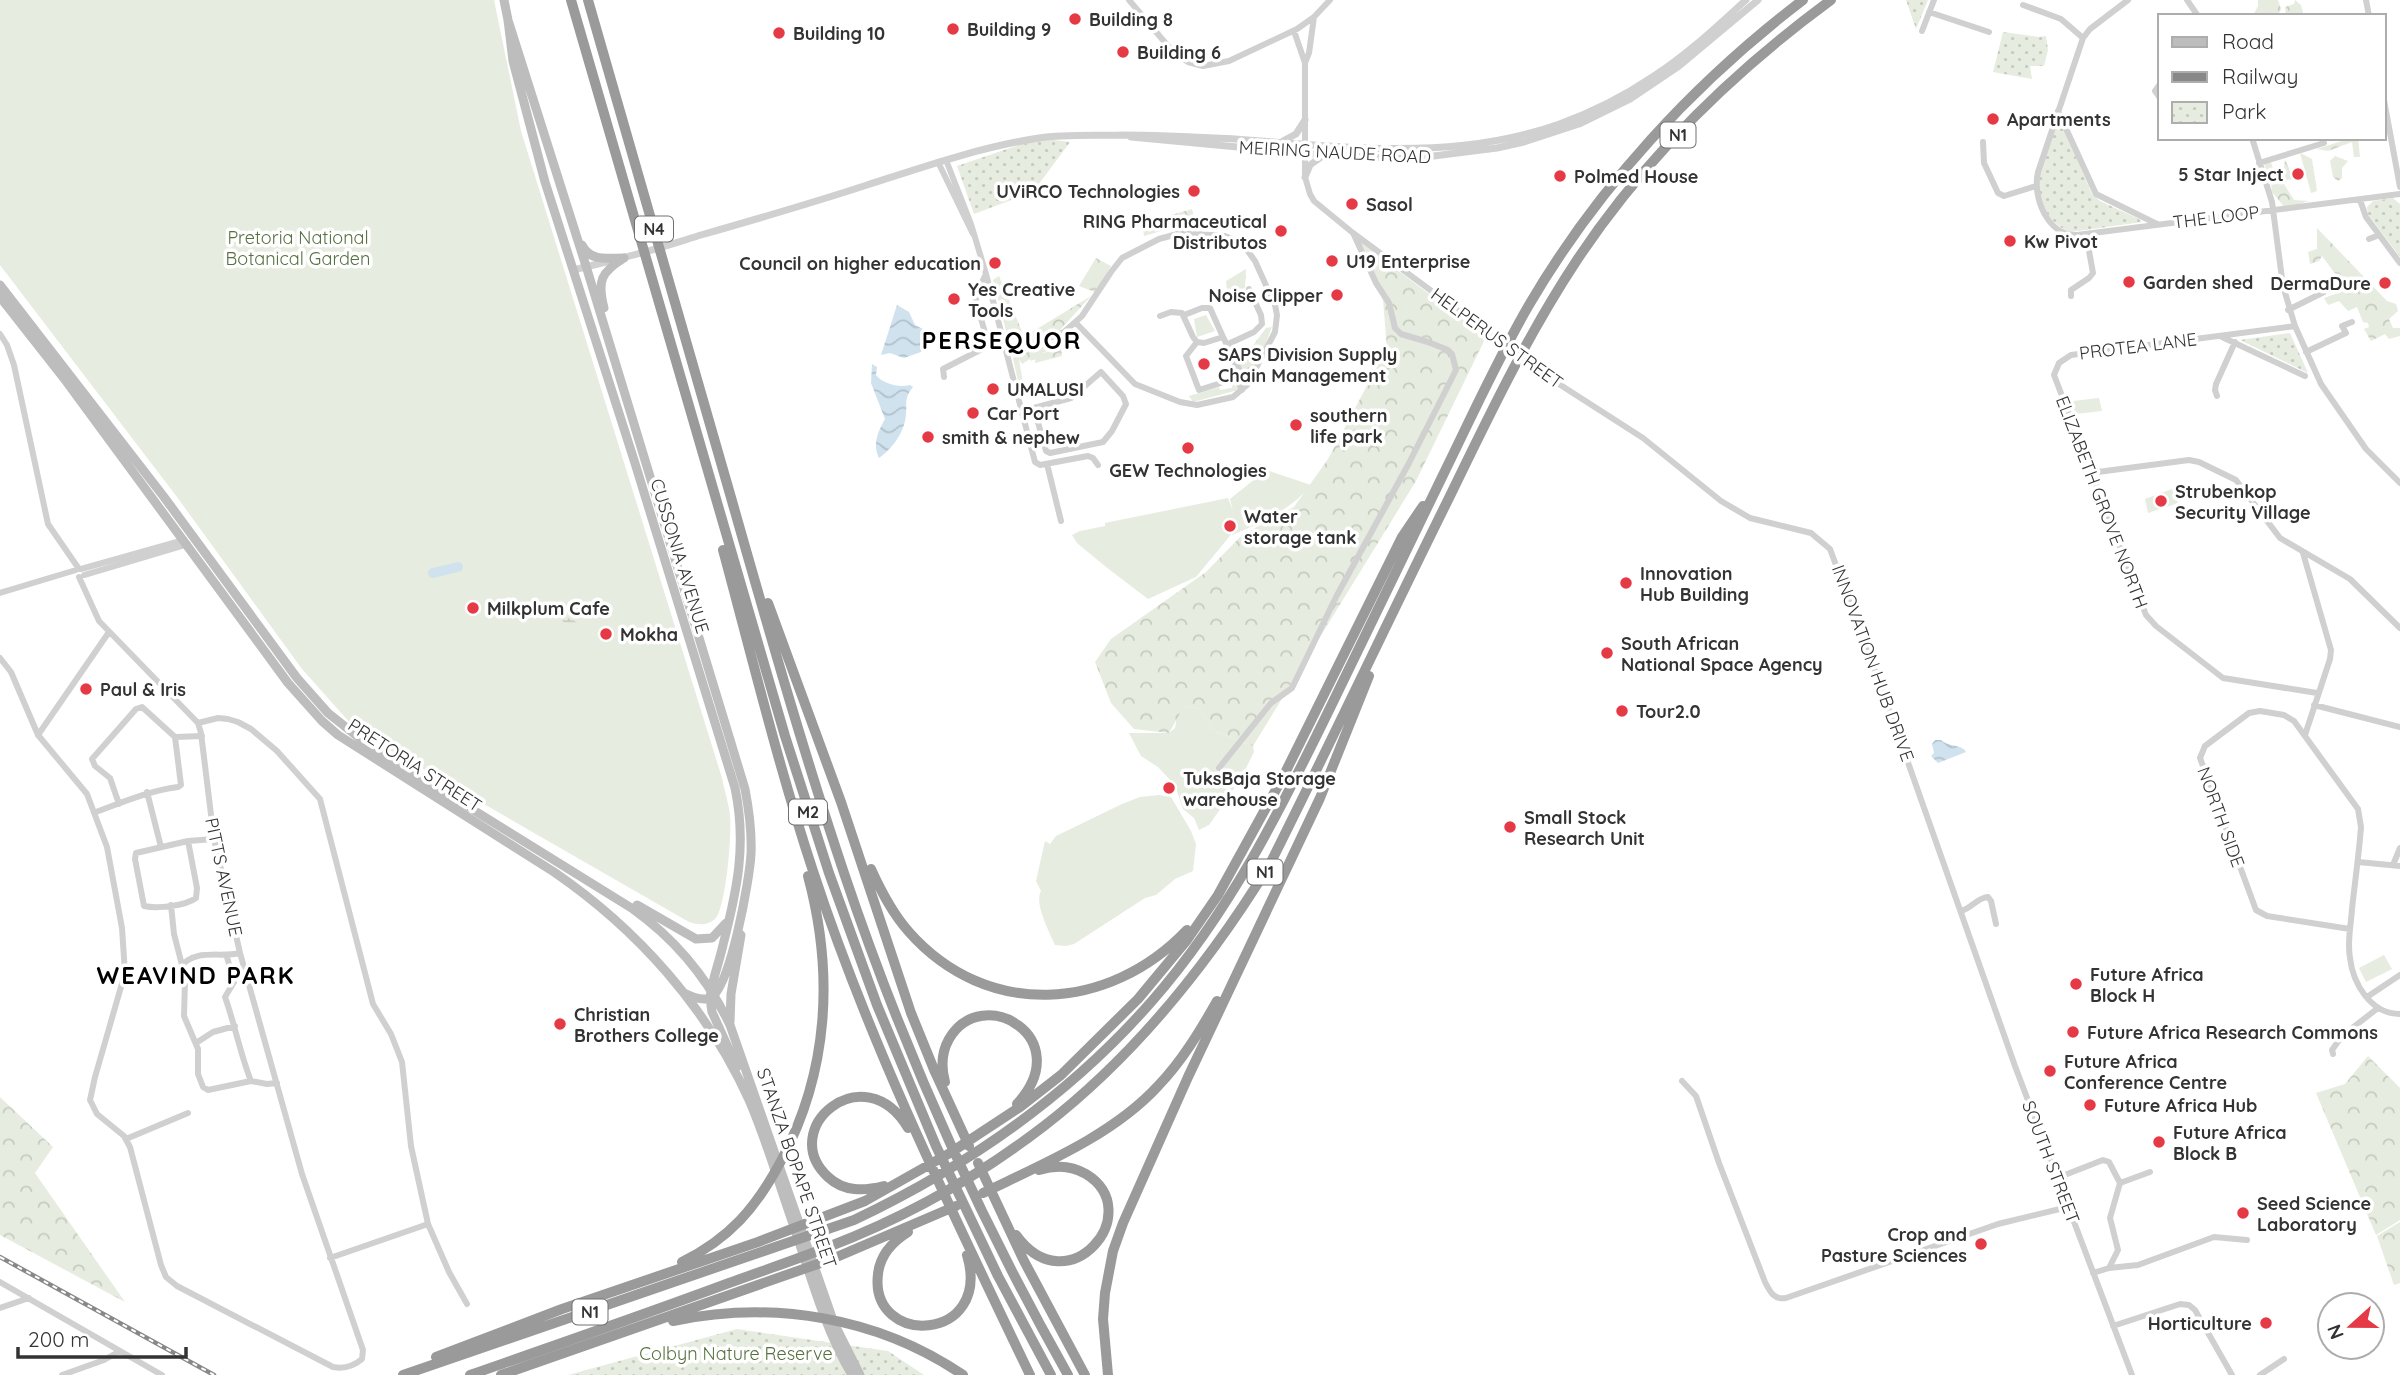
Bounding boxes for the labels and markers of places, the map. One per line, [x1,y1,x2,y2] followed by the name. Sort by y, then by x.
[1089,8,1173,31] place label: Building 8
[1067,11,1083,27] marker: Building 8
[967,18,1051,41] place label: Building 9
[945,21,961,37] marker: Building 9
[793,22,885,45] place label: Building 10
[771,25,787,41] marker: Building 10
[1137,41,1221,64] place label: Building 6
[1115,44,1131,60] marker: Building 6
[2007,108,2111,131] place label: Apartments
[1985,111,2001,127] marker: Apartments
[2178,163,2284,186] place label: 5 Star Inject
[1574,165,1698,188] place label: Polmed House
[2290,166,2306,182] marker: 5 Star Inject
[1552,168,1568,184] marker: Polmed House
[996,180,1180,203] place label: UViRCO Technologies
[1186,183,1202,199] marker: UViRCO Technologies
[1366,193,1413,216] place label: Sasol
[1344,196,1360,212] marker: Sasol
[1083,210,1267,254] place label: RING Pharmaceutical Distributos
[1273,223,1289,239] marker: RING Pharmaceutical Distributos
[2024,230,2098,253] place label: Kw Pivot
[2002,233,2018,249] marker: Kw Pivot
[1346,250,1470,273] place label: U19 Enterprise
[739,252,981,275] place label: Council on higher education
[1324,253,1340,269] marker: U19 Enterprise
[987,255,1003,271] marker: Council on higher education
[2143,271,2253,294] place label: Garden shed
[2270,272,2371,295] place label: DermaDure
[2121,274,2137,290] marker: Garden shed
[2377,275,2393,291] marker: DermaDure
[968,278,1075,322] place label: Yes Creative Tools
[1209,284,1323,307] place label: Noise Clipper
[1329,287,1345,303] marker: Noise Clipper
[946,291,962,307] marker: Yes Creative Tools
[1218,343,1397,387] place label: SAPS Division Supply Chain Management
[1196,356,1212,372] marker: SAPS Division Supply Chain Management
[1007,378,1084,401] place label: UMALUSI
[985,381,1001,397] marker: UMALUSI
[987,402,1060,425] place label: Car Port
[1310,404,1388,448] place label: southern life park
[965,405,981,421] marker: Car Port
[1288,417,1304,433] marker: southern life park
[942,426,1080,449] place label: smith & nephew
[920,429,936,445] marker: smith & nephew
[1180,440,1196,456] marker: GEW Technologies
[1109,459,1267,482] place label: GEW Technologies
[2175,480,2311,524] place label: Strubenkop Security Village
[2153,493,2169,509] marker: Strubenkop Security Village
[1244,505,1357,549] place label: Water storage tank
[1222,518,1238,534] marker: Water storage tank
[1640,562,1749,606] place label: Innovation Hub Building
[1618,575,1634,591] marker: Innovation Hub Building
[487,597,610,620] place label: Milkplum Cafe
[465,600,481,616] marker: Milkplum Cafe
[620,623,678,646] place label: Mokha
[598,626,614,642] marker: Mokha
[1621,632,1823,676] place label: South African National Space Agency
[1599,645,1615,661] marker: South African National Space Agency
[100,678,186,701] place label: Paul & Iris
[78,681,94,697] marker: Paul & Iris
[1636,700,1701,723] place label: Tour2.0
[1614,703,1630,719] marker: Tour2.0
[1183,767,1336,811] place label: TuksBaja Storage warehouse
[1161,780,1177,796] marker: TuksBaja Storage warehouse
[1524,806,1645,850] place label: Small Stock Research Unit
[1502,819,1518,835] marker: Small Stock Research Unit
[2090,963,2204,1007] place label: Future Africa Block H
[2068,976,2084,992] marker: Future Africa Block H
[574,1003,719,1047] place label: Christian Brothers College
[552,1016,568,1032] marker: Christian Brothers College
[2087,1021,2378,1044] place label: Future Africa Research Commons
[2065,1024,2081,1040] marker: Future Africa Research Commons
[2064,1050,2227,1094] place label: Future Africa Conference Centre
[2042,1063,2058,1079] marker: Future Africa Conference Centre
[2104,1094,2257,1117] place label: Future Africa Hub
[2082,1097,2098,1113] marker: Future Africa Hub
[2173,1121,2287,1165] place label: Future Africa Block B
[2151,1134,2167,1150] marker: Future Africa Block B
[2257,1192,2371,1236] place label: Seed Science Laboratory
[2235,1205,2251,1221] marker: Seed Science Laboratory
[1821,1223,1967,1267] place label: Crop and Pasture Sciences
[1973,1236,1989,1252] marker: Crop and Pasture Sciences
[2148,1312,2252,1335] place label: Horticulture
[2258,1315,2274,1331] marker: Horticulture

